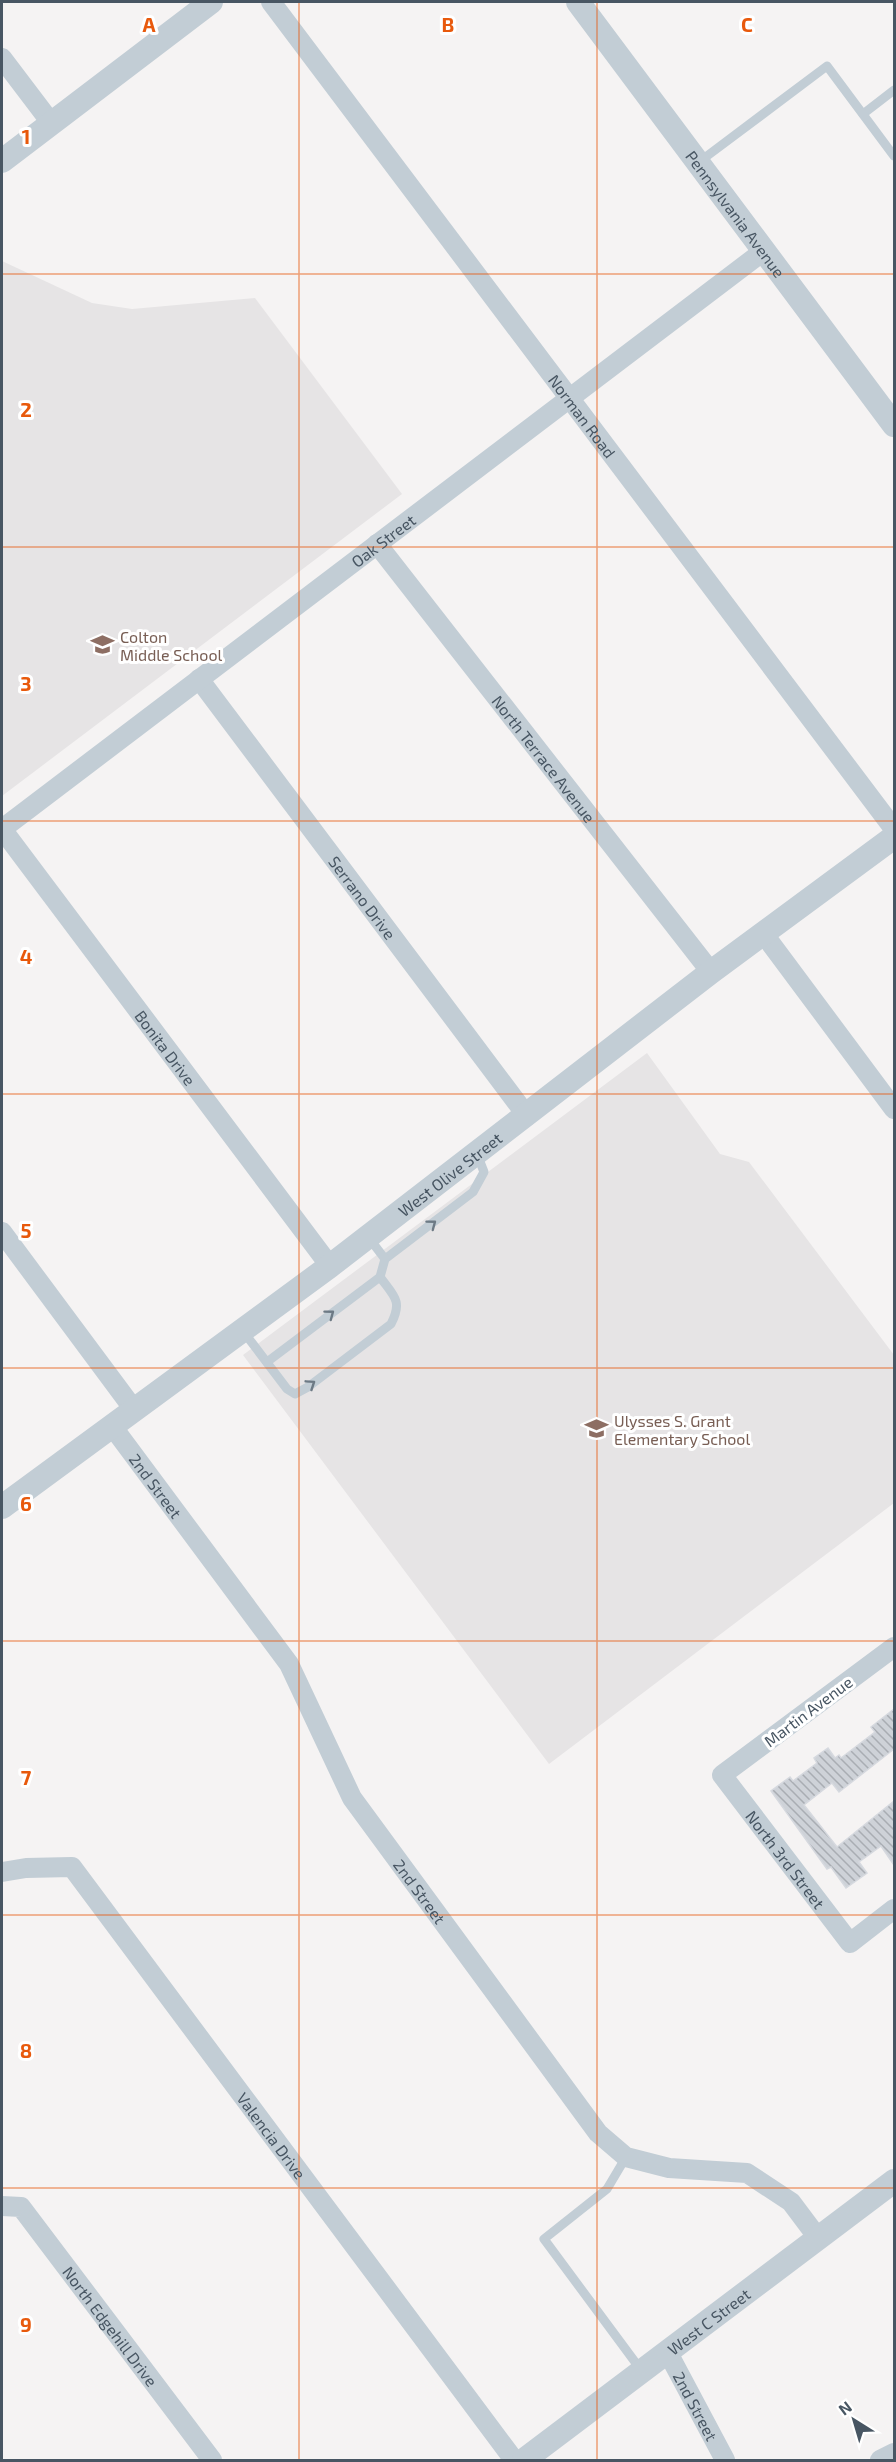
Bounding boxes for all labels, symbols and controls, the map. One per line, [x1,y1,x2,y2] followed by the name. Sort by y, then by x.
[142,12,156,36] text: A
[442,12,454,36] text: B
[741,12,753,36] text: C
[22,124,30,148] text: 1
[682,146,790,281] street label: Pennsylvania Avenue
[545,370,620,461] street label: Norman Road
[20,397,32,421] text: 2
[347,510,419,570] street label: Oak Street
[120,627,223,664] place label: Colton Middle School
[89,632,115,658] school or university icon: Colton Middle School
[20,671,32,695] text: 3
[489,691,600,826] street label: North Terrace Avenue
[326,852,400,943] street label: Serrano Drive
[20,944,33,968] text: 4
[132,1006,200,1089] street label: Bonita Drive
[394,1128,505,1220] street label: West Olive Street
[20,1218,32,1242] text: 5
[425,1220,436,1231] one-way arrow
[324,1311,335,1322] one-way arrow
[304,1380,315,1391] one-way arrow
[614,1411,750,1448] place label: Ulysses S. Grant Elementary School
[583,1416,609,1442] school or university icon: Ulysses S. Grant Elementary School
[126,1449,186,1521] street label: 2nd Street
[20,1491,32,1515] text: 6
[760,1672,856,1750] street label: Martin Avenue
[21,1765,32,1789] text: 7
[743,1806,829,1912] street label: North 3rd Street
[390,1855,450,1927] street label: 2nd Street
[20,2038,32,2062] text: 8
[234,2088,310,2182] street label: Valencia Drive
[59,2262,162,2390] street label: North Edgehill Drive
[663,2284,753,2358] street label: West C Street
[20,2312,32,2336] text: 9
[670,2368,722,2444] street label: 2nd Street
[824,2390,884,2450] north arrow
[834,2397,855,2419] text: N

